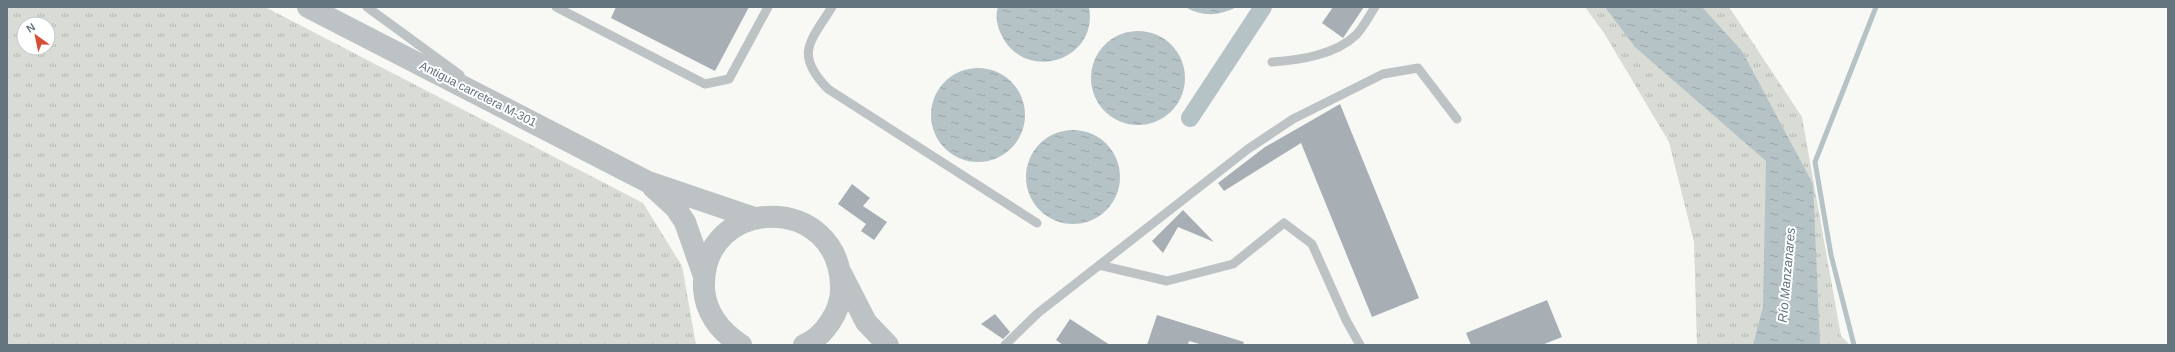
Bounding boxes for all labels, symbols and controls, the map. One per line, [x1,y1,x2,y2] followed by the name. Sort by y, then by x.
[16,16,56,56] north arrow
[24,20,37,35] text: N
[417,58,539,130] street label: Antigua carretera M-301
[1775,226,1798,323] water label: Río Manzanares

